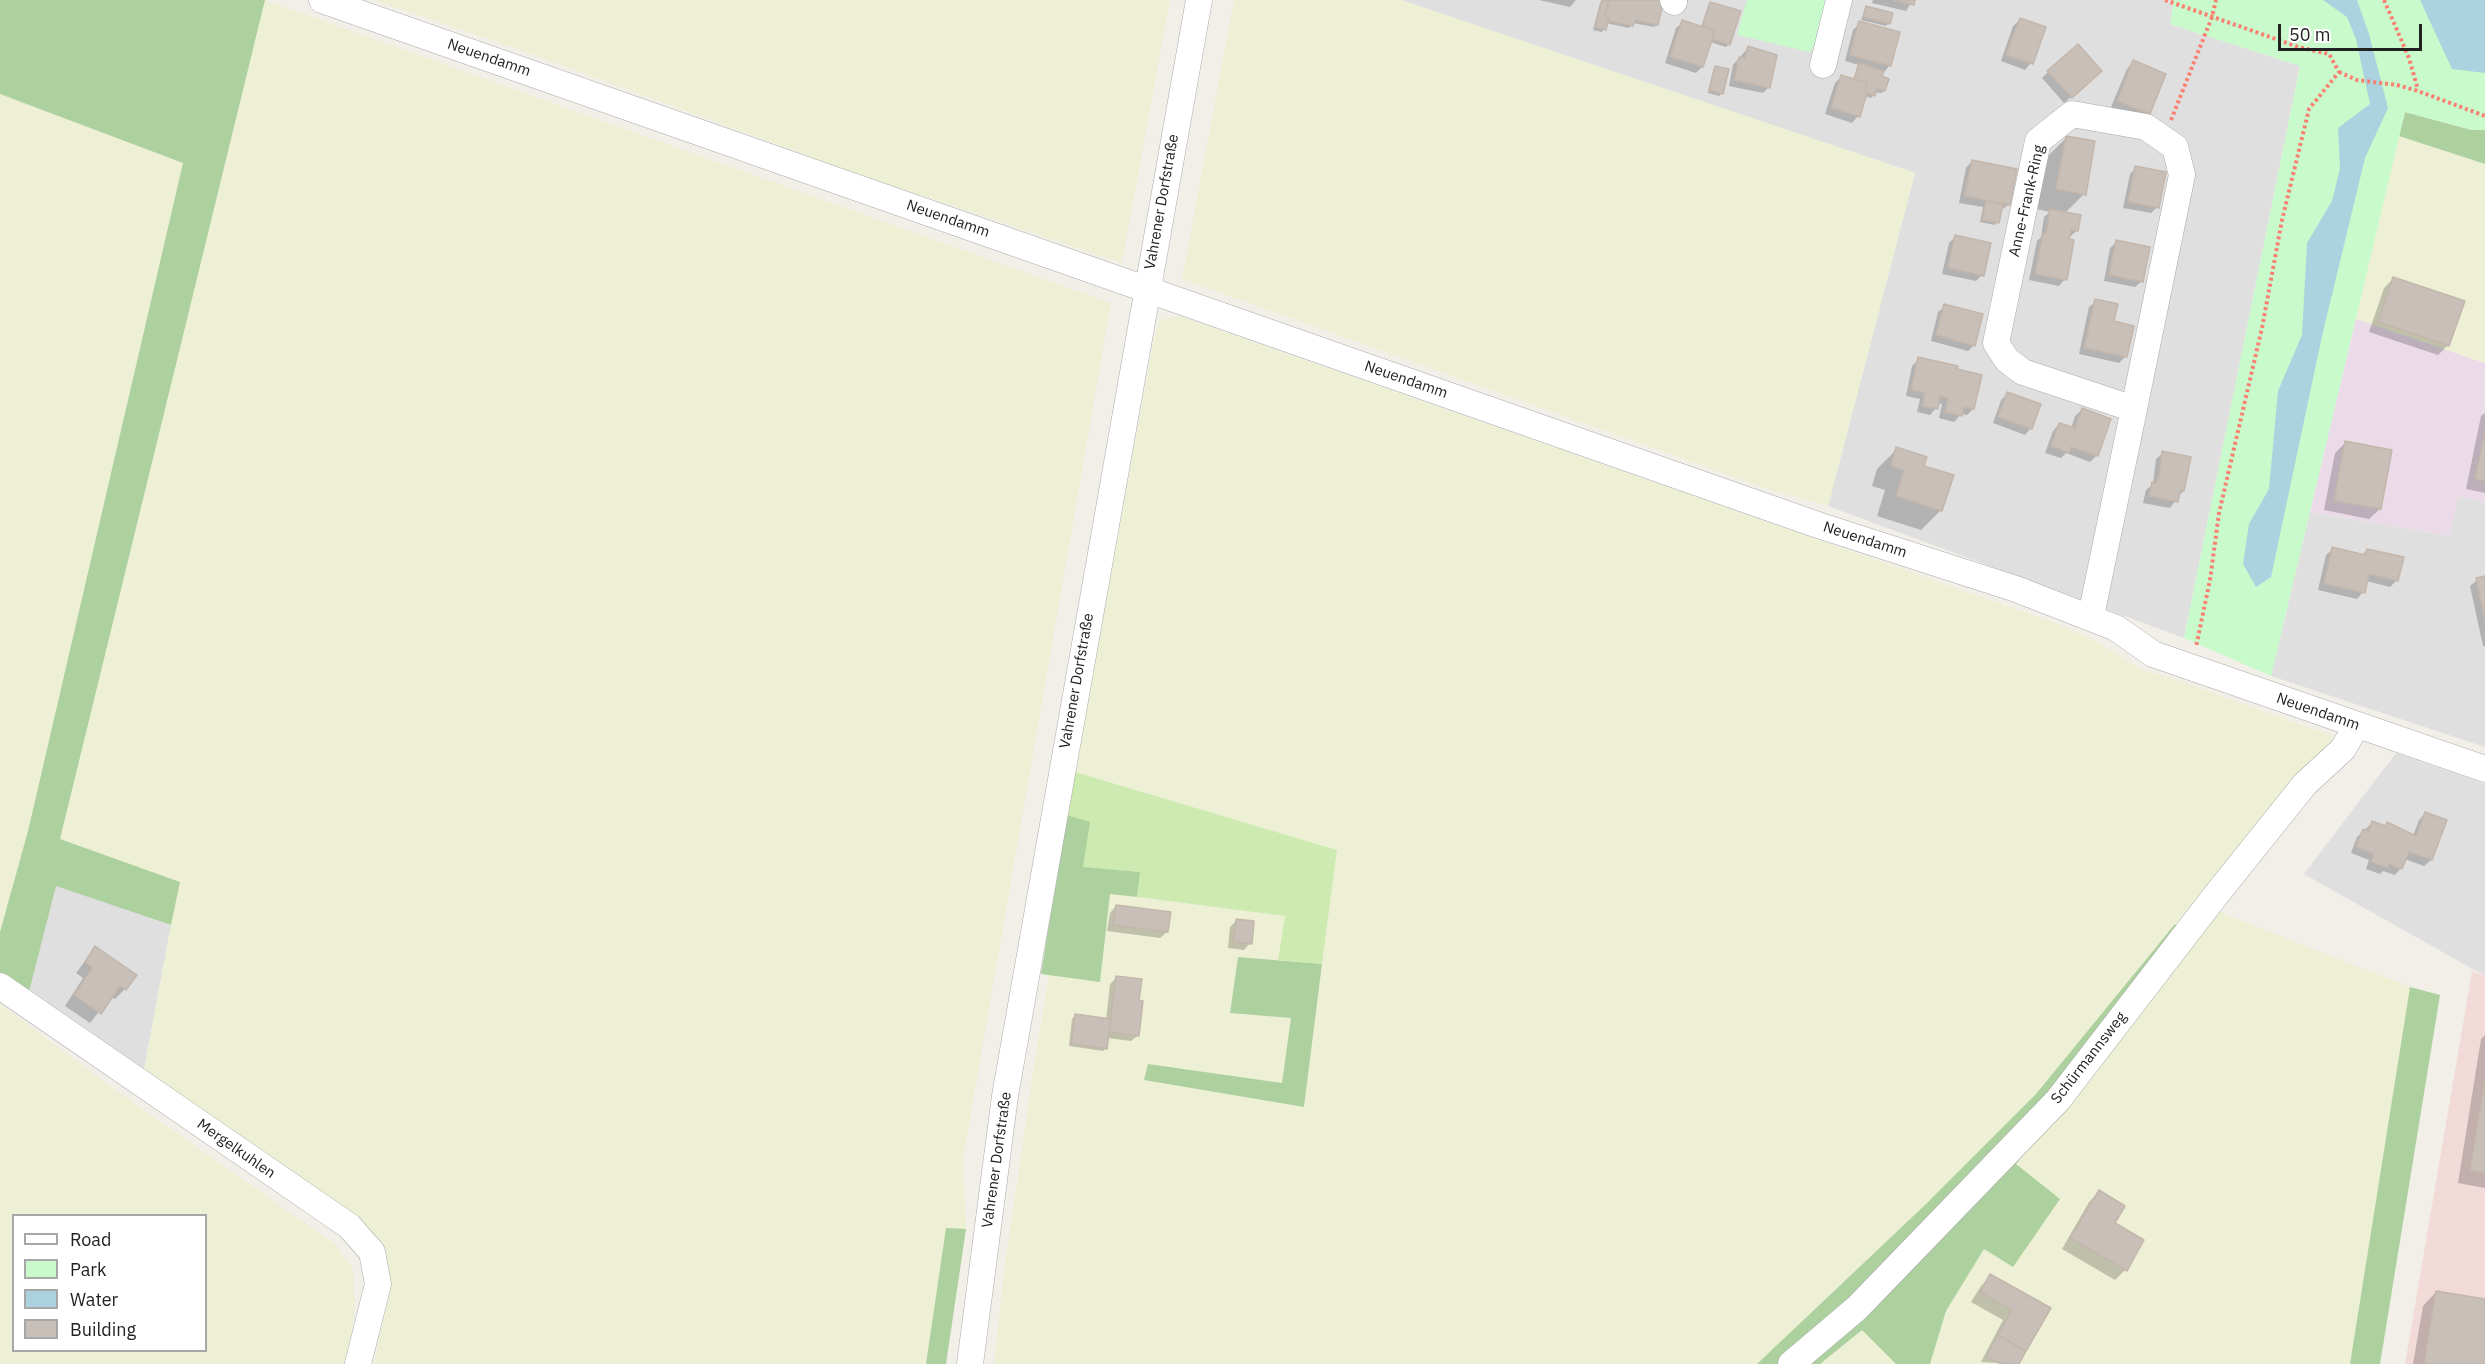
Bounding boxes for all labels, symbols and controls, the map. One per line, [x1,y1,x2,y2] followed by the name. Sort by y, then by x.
[2281,12,2425,50] scale bar
[2289,23,2331,46] text: 50 m
[445,35,533,81] street label: Neuendamm
[1141,133,1183,271] street label: Vahrener Dorfstraße
[2005,143,2049,259] street label: Anne-Frank-Ring
[904,196,992,242] street label: Neuendamm
[1362,357,1450,403] street label: Neuendamm
[1821,518,1909,562] street label: Neuendamm
[1056,612,1098,750] street label: Vahrener Dorfstraße
[2274,689,2362,735] street label: Neuendamm
[2048,1008,2130,1108] street label: Schürmannsweg
[979,1091,1015,1229] street label: Vahrener Dorfstraße
[193,1115,279,1183] street label: Mergelkuhlen
[12,1214,207,1352] legend
[70,1228,111,1251] text: Road
[70,1258,106,1281] text: Park
[70,1288,118,1311] text: Water
[70,1318,136,1341] text: Building

